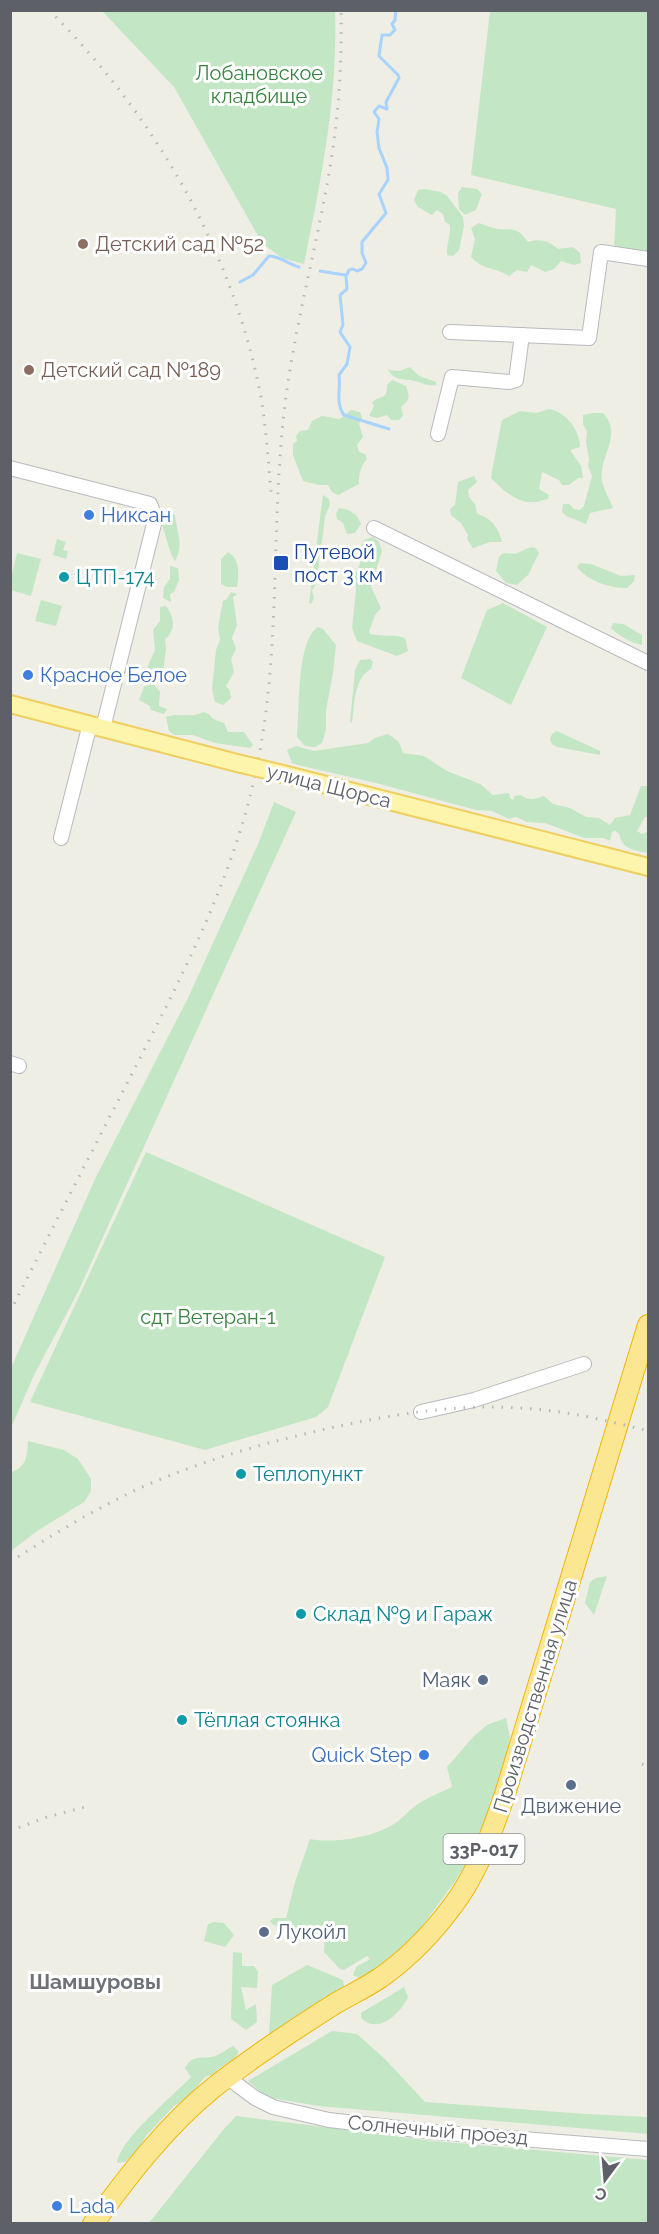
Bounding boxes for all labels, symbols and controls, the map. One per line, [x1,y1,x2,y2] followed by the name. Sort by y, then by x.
[195,61,323,108] park label: Лобановское кладбище
[95,232,264,256] place label: Детский сад №52
[76,237,90,251] marker: Детский сад №52
[41,358,221,382] place label: Детский сад №189
[22,363,36,377] marker: Детский сад №189
[101,503,171,527] place label: Никсан
[82,508,96,522] marker: Никсан
[294,540,383,587] place label: Путевой пост 3 км
[272,554,290,572] marker: Путевой пост 3 км
[76,565,155,589] place label: ЦТП-174
[57,570,71,584] marker: ЦТП-174
[40,663,187,687] place label: Красное Белое
[21,668,35,682] marker: Красное Белое
[264,759,394,813] street label: улица Щорса
[140,1305,276,1329] park label: сдт Ветеран-1
[253,1462,364,1486] place label: Теплопункт
[234,1467,248,1481] marker: Теплопункт
[488,1577,582,1815] street label: Производственная улица
[313,1602,493,1626] place label: Склад №9 и Гараж
[294,1607,308,1621] marker: Склад №9 и Гараж
[422,1668,471,1692] place label: Маяк
[476,1673,490,1687] marker: Маяк
[194,1708,341,1732] place label: Тёплая стоянка
[175,1713,189,1727] marker: Тёплая стоянка
[312,1743,412,1767] place label: Quick Step
[417,1748,431,1762] marker: Quick Step
[564,1778,578,1792] marker: Движение
[521,1794,621,1818] place label: Движение
[444,1834,524,1864] road number: 33Р-017
[276,1920,346,1944] place label: Лукойл
[257,1925,271,1939] marker: Лукойл
[29,1969,161,1994] district label: Шамшуровы
[347,2110,530,2150] street label: Солнечный проезд
[575,2150,635,2210] north arrow
[593,2183,609,2205] text: С
[69,2194,115,2218] place label: Lada
[50,2199,64,2213] marker: Lada

